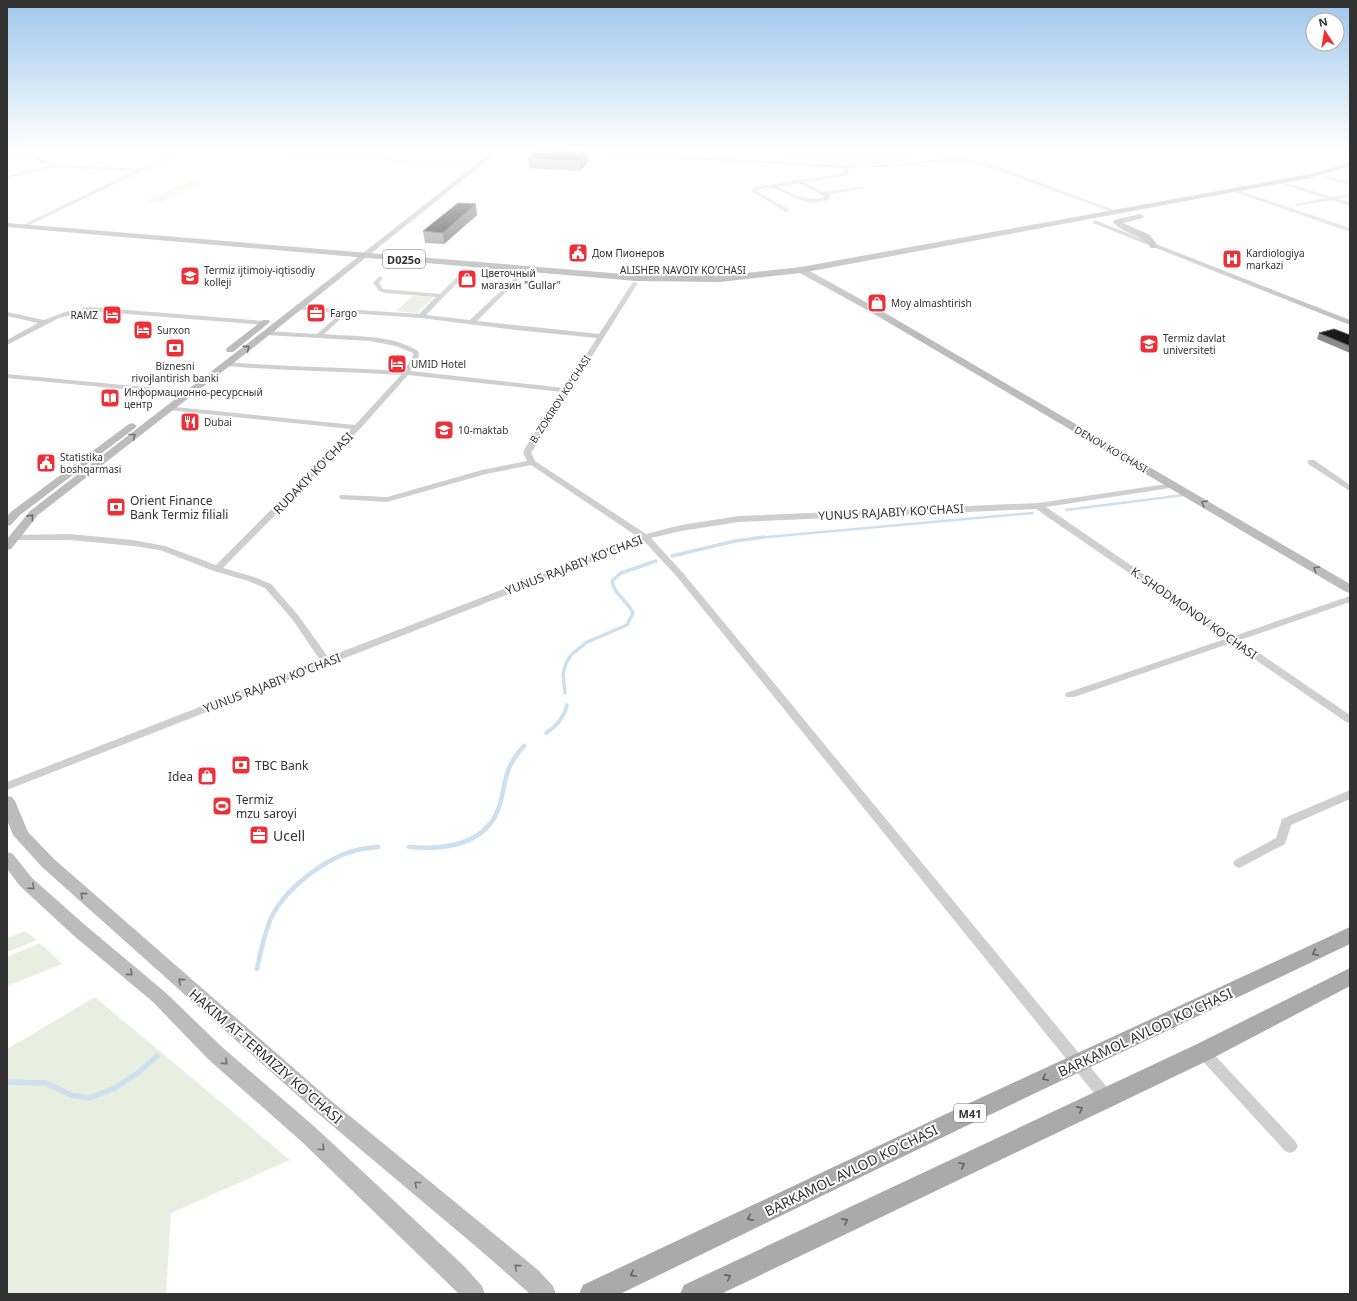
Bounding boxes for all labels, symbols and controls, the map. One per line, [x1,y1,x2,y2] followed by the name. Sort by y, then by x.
[1305,12,1345,52] north arrow
[1317,13,1329,30] text: N
[567,242,589,264] public building icon: Дом Пионеров
[592,246,665,260] place label: Дом Пионеров
[1246,246,1305,272] place label: Kardiologiya markazi
[1221,248,1243,270] hospital icon: Kardiologiya markazi
[383,250,425,268] road number: D025o
[204,263,316,289] place label: Termiz ijtimoiy-iqtisodiy kolleji
[620,263,746,277] street label: ALISHER NAVOIY KO’CHASI
[179,265,201,287] school or university icon: Termiz ijtimoiy-iqtisodiy kolleji
[481,266,561,292] place label: Цветочный магазин "Gullar"
[456,268,478,290] shop icon: Цветочный магазин "Gullar"
[866,292,888,314] shop icon: Moy almashtirish
[891,296,972,310] place label: Moy almashtirish
[305,302,327,324] office icon: Fargo
[101,304,123,326] hotel icon: RAMZ
[330,306,357,320] place label: Fargo
[71,308,98,322] place label: RAMZ
[132,319,154,341] hotel icon: Surxon
[157,323,190,337] place label: Surxon
[1163,331,1226,357] place label: Termiz davlat universiteti
[1138,333,1160,355] school or university icon: Termiz davlat universiteti
[164,337,186,359] bank icon: Biznesni rivojlantirish banki
[243,346,250,353] one-way arrow
[526,352,594,446] street label: B. ZOKIROV KO'CHASI
[386,353,408,375] hotel icon: UMID Hotel
[411,357,466,371] place label: UMID Hotel
[131,359,219,385] place label: Biznesni rivojlantirish banki
[124,385,263,411] place label: Информационно-ресурсный центр
[99,387,121,409] library icon: Информационно-ресурсный центр
[179,411,201,433] restaurant icon: Dubai
[204,415,232,429] place label: Dubai
[433,419,455,441] school or university icon: 10-maktab
[1072,422,1150,476] street label: DENOV KO'CHASI
[458,423,508,437] place label: 10-maktab
[269,428,357,518] street label: RUDAKIY KO'CHASI
[128,433,135,440] one-way arrow
[60,450,121,476] place label: Statistika boshqarmasi
[35,452,57,474] public building icon: Statistika boshqarmasi
[130,492,228,523] place label: Orient Finance Bank Termiz filiali
[105,496,127,518] bank icon: Orient Finance Bank Termiz filiali
[818,500,964,524] street label: YUNUS RAJABIY KO'CHASI
[1201,501,1208,508] one-way arrow
[27,514,34,522] one-way arrow
[503,531,645,599] street label: YUNUS RAJABIY KO'CHASI
[1128,563,1260,663] street label: K. SHODMONOV KO'CHASI
[1313,566,1320,574] one-way arrow
[201,649,343,717] street label: YUNUS RAJABIY KO'CHASI
[230,754,252,776] bank icon: TBC Bank
[255,757,309,774] place label: TBC Bank
[196,765,218,787] shop icon: Idea
[168,768,193,785] place label: Idea
[236,791,297,822] place label: Termiz mzu saroyi
[211,795,233,817] sports icon: Termiz mzu saroyi
[248,824,270,846] office icon: Ucell
[273,826,305,845] place label: Ucell
[27,883,35,890] one-way arrow
[80,892,88,899] one-way arrow
[1312,948,1319,956] one-way arrow
[125,968,133,975] one-way arrow
[178,978,185,985] one-way arrow
[1055,983,1236,1081] street label: BARKAMOL AVLOD KO'CHASI
[185,984,347,1128] street label: HAKIM AT-TERMIZIY KO'CHASI
[220,1057,227,1064] one-way arrow
[1041,1073,1049,1081] one-way arrow
[954,1104,986,1122] road number: M41
[1075,1106,1083,1114] one-way arrow
[761,1120,941,1220] street label: BARKAMOL AVLOD KO'CHASI
[317,1143,325,1150] one-way arrow
[958,1162,966,1170] one-way arrow
[415,1181,422,1188] one-way arrow
[747,1213,755,1221] one-way arrow
[841,1218,848,1226] one-way arrow
[514,1264,522,1272] one-way arrow
[630,1269,637,1277] one-way arrow
[723,1274,731,1282] one-way arrow

